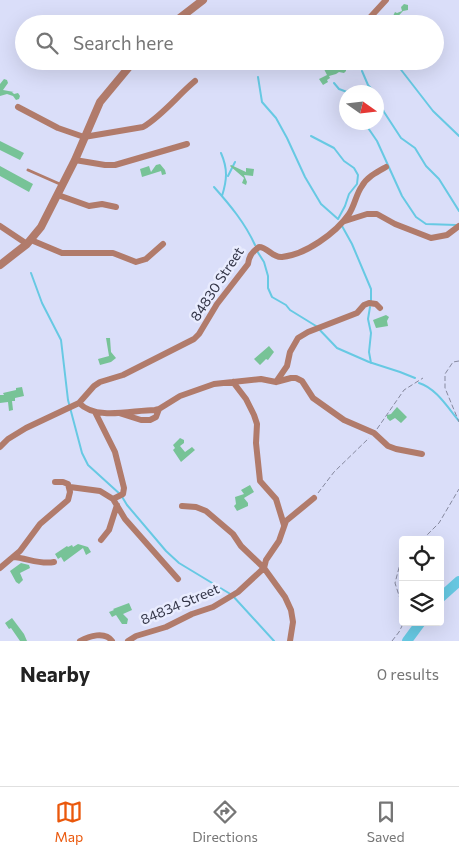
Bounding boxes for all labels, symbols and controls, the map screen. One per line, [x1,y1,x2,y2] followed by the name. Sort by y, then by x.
[15,15,444,70] search box
[33,29,61,57] icon: search
[73,31,173,54] text: Search here
[339,85,384,130] north arrow
[186,243,247,324] street label: 84830 Street
[399,536,444,626] map controls
[399,536,444,581] button: locate
[138,579,222,628] street label: 84834 Street
[399,581,444,626] button: layers
[20,661,90,686] text: Nearby
[377,664,439,683] text: 0 results
[54,798,83,845] tab: Map
[192,798,258,845] tab: Directions
[367,798,405,845] tab: Saved

